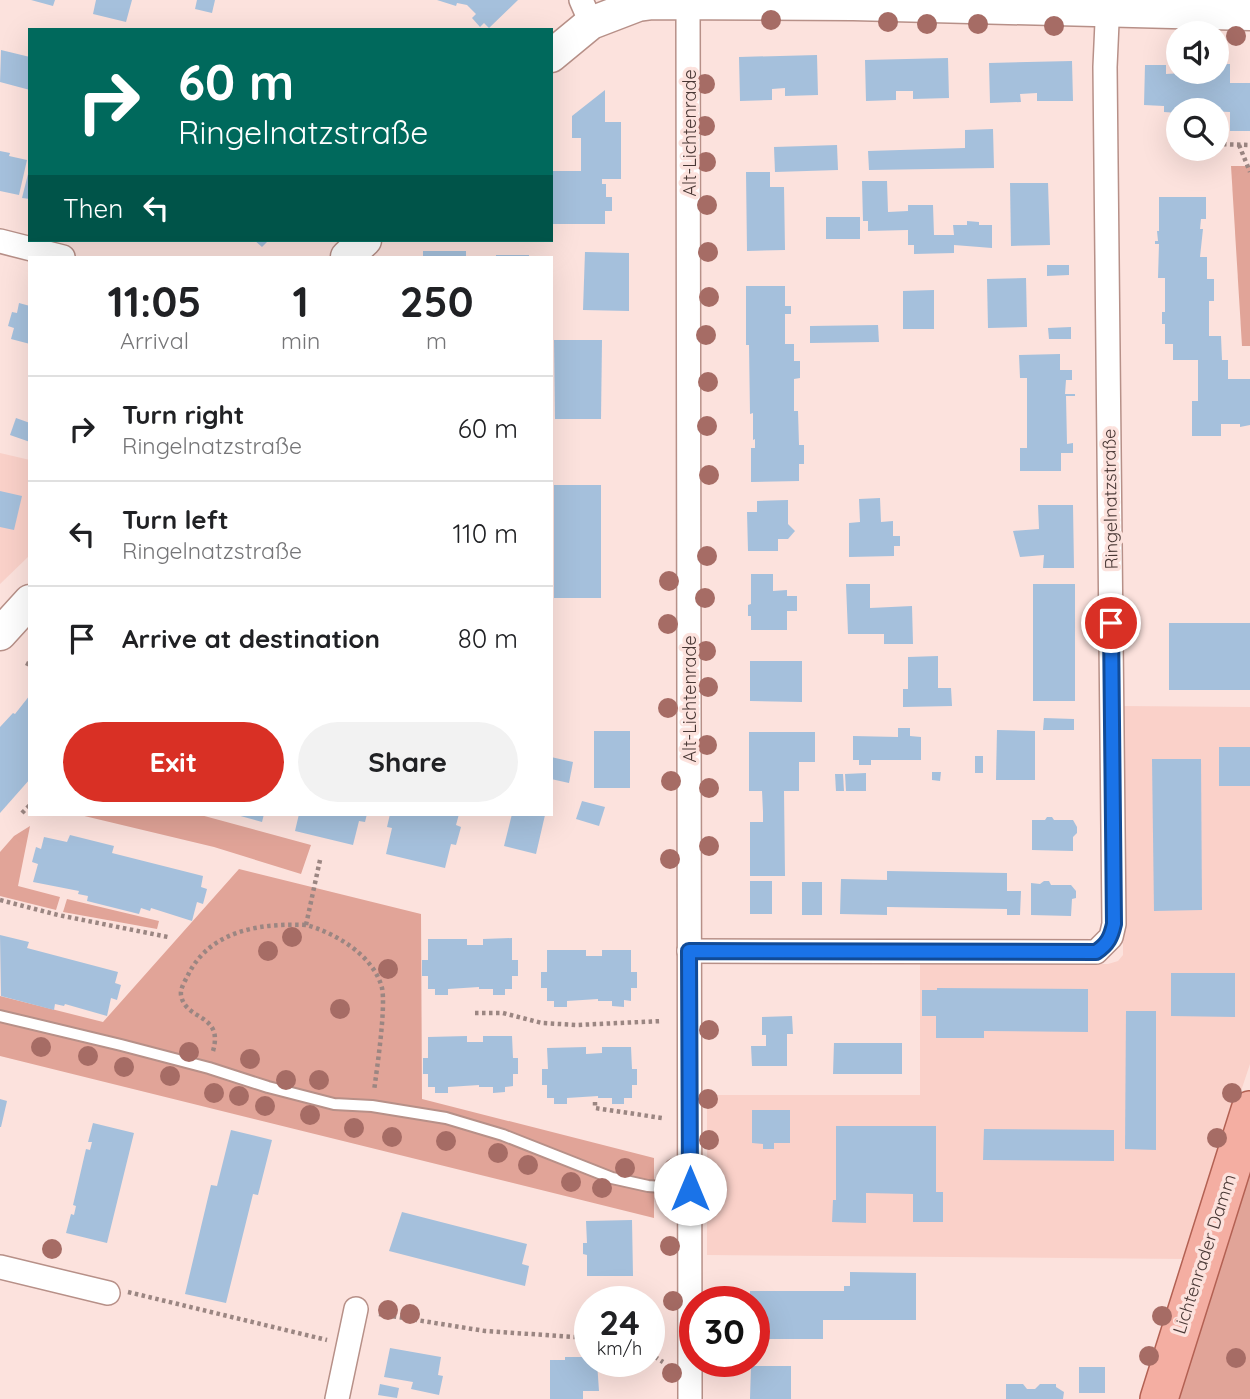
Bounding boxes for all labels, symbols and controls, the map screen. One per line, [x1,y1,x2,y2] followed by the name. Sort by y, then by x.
[1166,21,1229,161] map controls
[1166,21,1229,84] button: sound
[178,51,294,112] text: 60 m
[63,56,154,147] icon: right
[678,69,701,197] street label: Alt-Lichtenrade
[1166,98,1229,161] button: search
[178,112,428,152] text: Ringelnatzstraße
[137,189,175,227] icon: left
[63,192,123,225] text: Then
[107,275,202,328] text: 11:05
[292,275,309,328] text: 1
[400,275,474,328] text: 250
[120,326,189,355] text: Arrival
[281,326,320,355] text: min
[426,326,447,355] text: m
[122,398,244,431] text: Turn right
[63,410,101,448] icon: right
[458,412,518,445] text: 60 m
[1097,428,1123,570] street label: Ringelnatzstraße
[122,431,302,460] text: Ringelnatzstraße
[122,503,229,536] text: Turn left
[63,515,101,553] icon: left
[452,517,518,550] text: 110 m
[122,536,302,565] text: Ringelnatzstraße
[1081,593,1141,653] pin
[1092,604,1130,642] icon: arrive
[63,620,101,658] icon: arrive
[122,622,380,655] text: Arrive at destination
[458,622,518,655] text: 80 m
[678,635,701,763] street label: Alt-Lichtenrade
[63,722,284,802] button: Exit
[298,722,518,802] button: Share
[653,1152,727,1226] position arrow
[1167,1171,1241,1337] street label: Lichtenrader Damm
[679,1286,770,1377] speed limit sign: 30
[599,1300,640,1344] text: 24
[597,1337,642,1360] text: km/h

